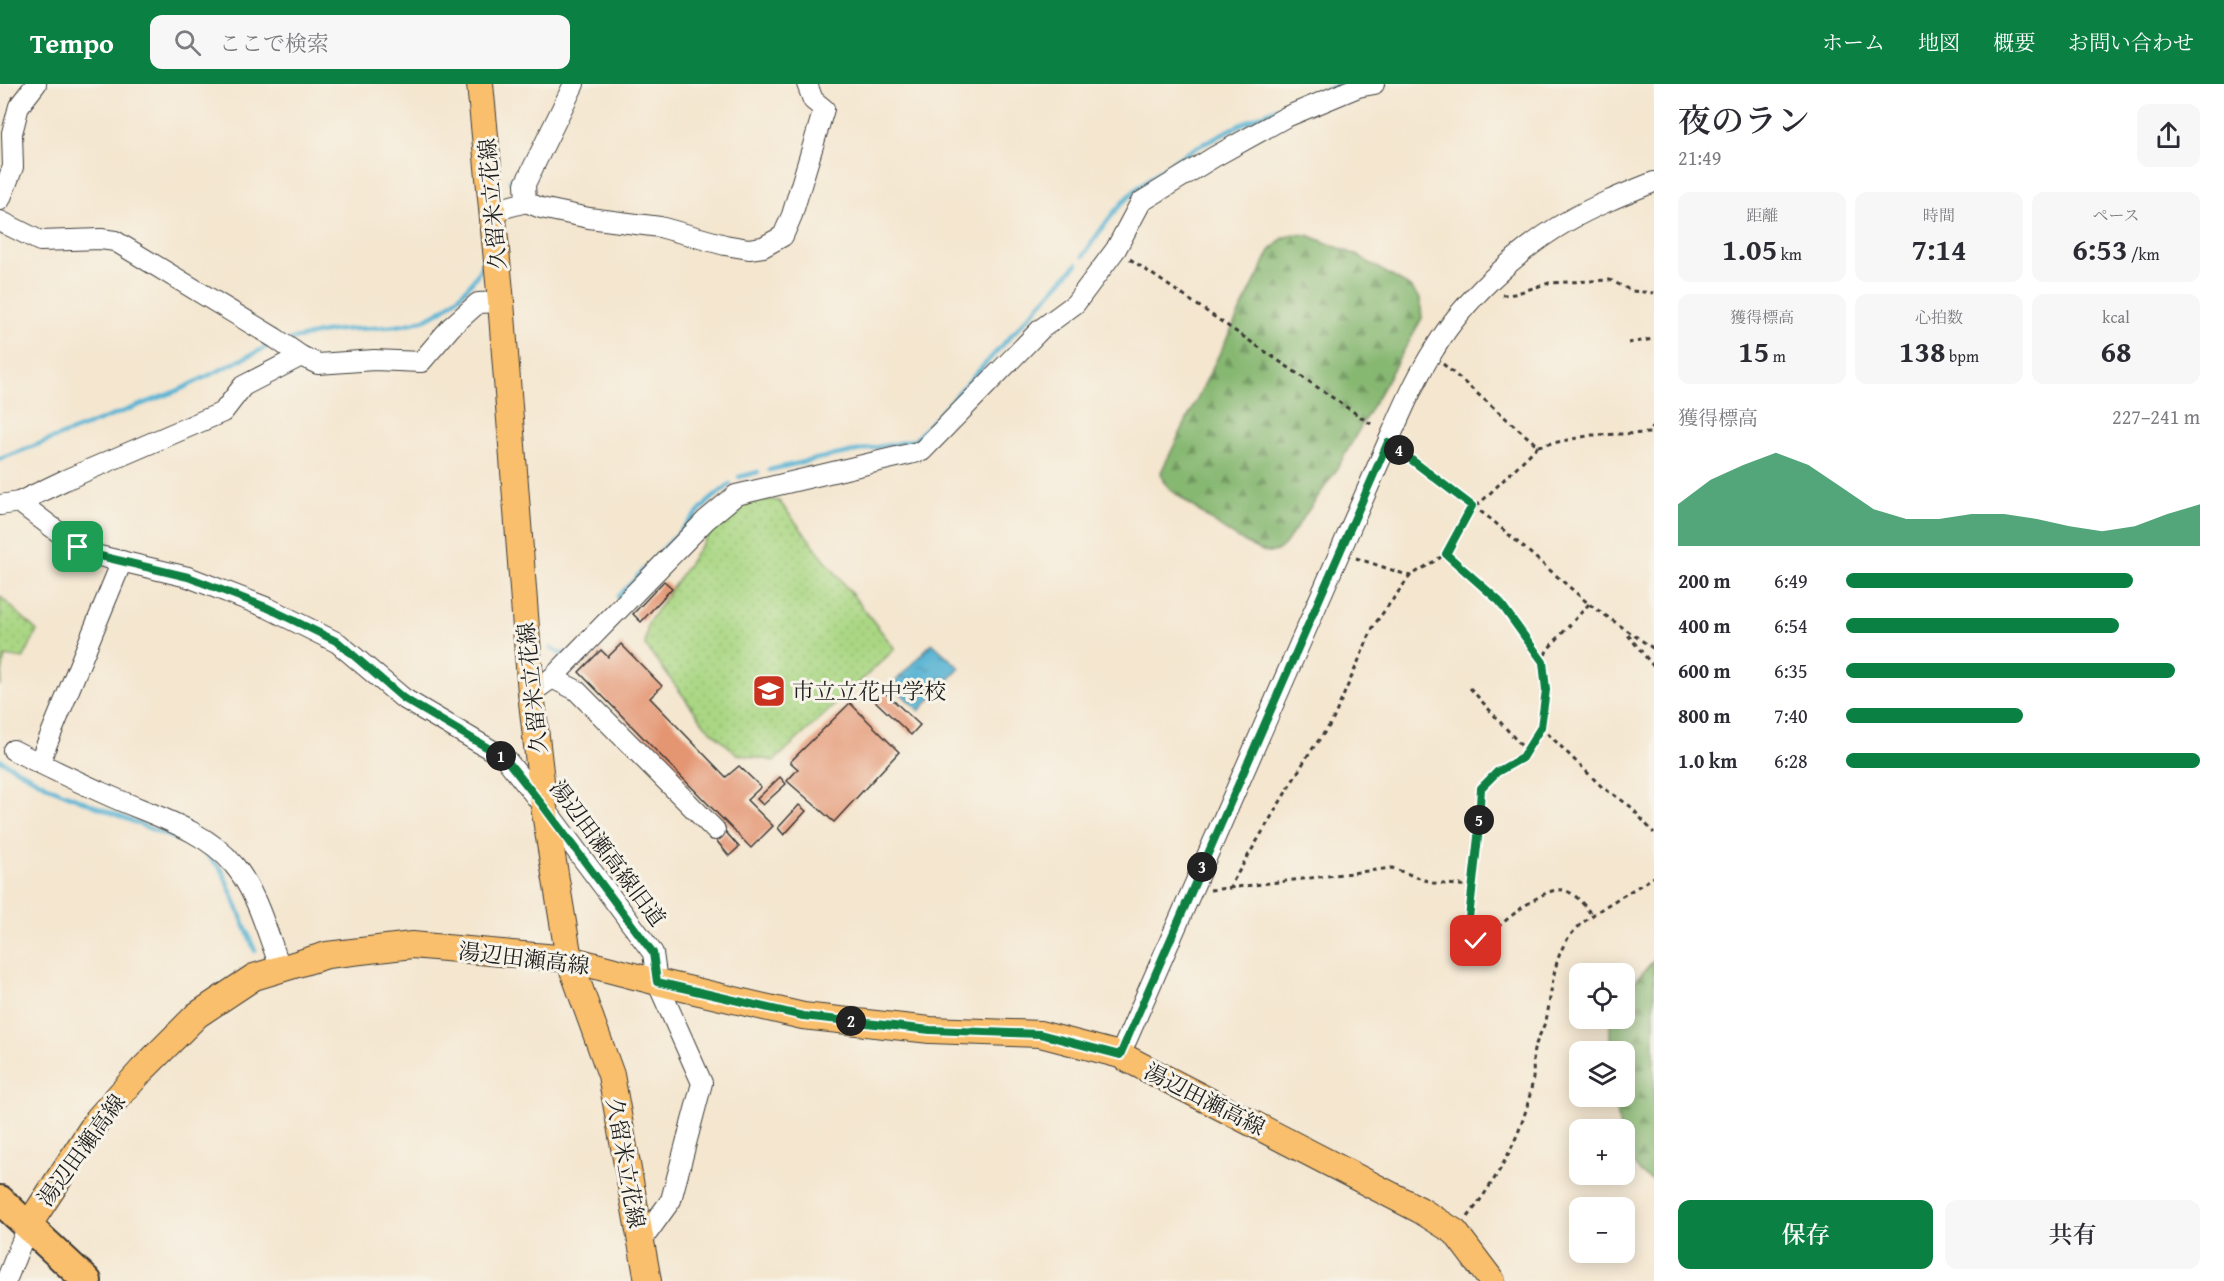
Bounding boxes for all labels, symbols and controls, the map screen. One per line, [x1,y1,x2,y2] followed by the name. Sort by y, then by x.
[150,15,570,69] search box
[30,22,114,63] text: Tempo
[171,26,204,59] icon: search
[219,27,329,59] text: ここで検索
[1822,27,1885,58] text: ホーム
[1918,27,1960,58] text: 地図
[1993,27,2035,58] text: 概要
[2068,27,2194,58] text: お問い合わせ
[1678,96,1810,144] text: 夜のラン
[2137,104,2200,167] button: share
[470,137,514,271] street label: 久留米立花線
[1678,143,1721,172] text: 21:49
[1746,203,1778,227] text: 距離
[1923,203,1955,227] text: 時間
[2092,203,2140,227] text: ペース
[1722,227,1777,271] text: 1.05
[1911,227,1967,271] text: 7:14
[2072,227,2127,271] text: 6:53
[1777,242,1802,266] text: km
[2127,242,2160,266] text: /km
[1730,305,1794,329] text: 獲得標高
[1915,305,1963,329] text: 心拍数
[2102,305,2130,329] text: kcal
[1738,329,1769,373] text: 15
[1899,329,1946,373] text: 138
[2100,329,2132,373] text: 68
[1769,344,1786,368] text: m
[1946,344,1979,368] text: bpm
[2112,402,2200,431] text: 227–241 m
[1678,403,1758,432] text: 獲得標高
[1384,435,1414,465] pin: 4
[1395,438,1403,462] text: 4
[52,521,103,572] pin
[61,530,94,563] icon: arrive
[1678,566,1731,595] text: 200 m
[1774,566,1808,595] text: 6:49
[1678,611,1731,640] text: 400 m
[1774,611,1808,640] text: 6:54
[509,621,555,755] street label: 久留米立花線
[1678,656,1731,685] text: 600 m
[1774,656,1808,685] text: 6:35
[751,673,787,709] school or university icon: 市立立花中学校
[792,675,946,707] place label: 市立立花中学校
[1678,701,1731,730] text: 800 m
[1774,701,1808,730] text: 7:40
[486,741,516,771] pin: 1
[497,744,505,768] text: 1
[1678,746,1737,775] text: 1.0 km
[1774,746,1808,775] text: 6:28
[542,773,674,933] street label: 湯辺田瀬高線旧道
[1464,805,1494,835] pin: 5
[1475,808,1483,832] text: 5
[1187,852,1217,882] pin: 3
[1198,855,1206,879] text: 3
[1450,915,1501,966] pin
[1459,924,1492,957] icon: check
[457,934,591,982] street label: 湯辺田瀬高線
[1569,963,1635,1263] map controls
[1569,963,1635,1029] button: locate
[836,1006,866,1036] pin: 2
[847,1009,855,1033] text: 2
[1569,1041,1635,1107] button: layers
[1139,1055,1271,1143] street label: 湯辺田瀬高線
[29,1087,133,1213] street label: 湯辺田瀬高線
[599,1095,653,1231] street label: 久留米立花線
[1569,1119,1635,1185] button: +
[1569,1197,1635,1263] button: −
[1678,1200,1933,1269] button: 保存
[1945,1200,2200,1269] button: 共有

